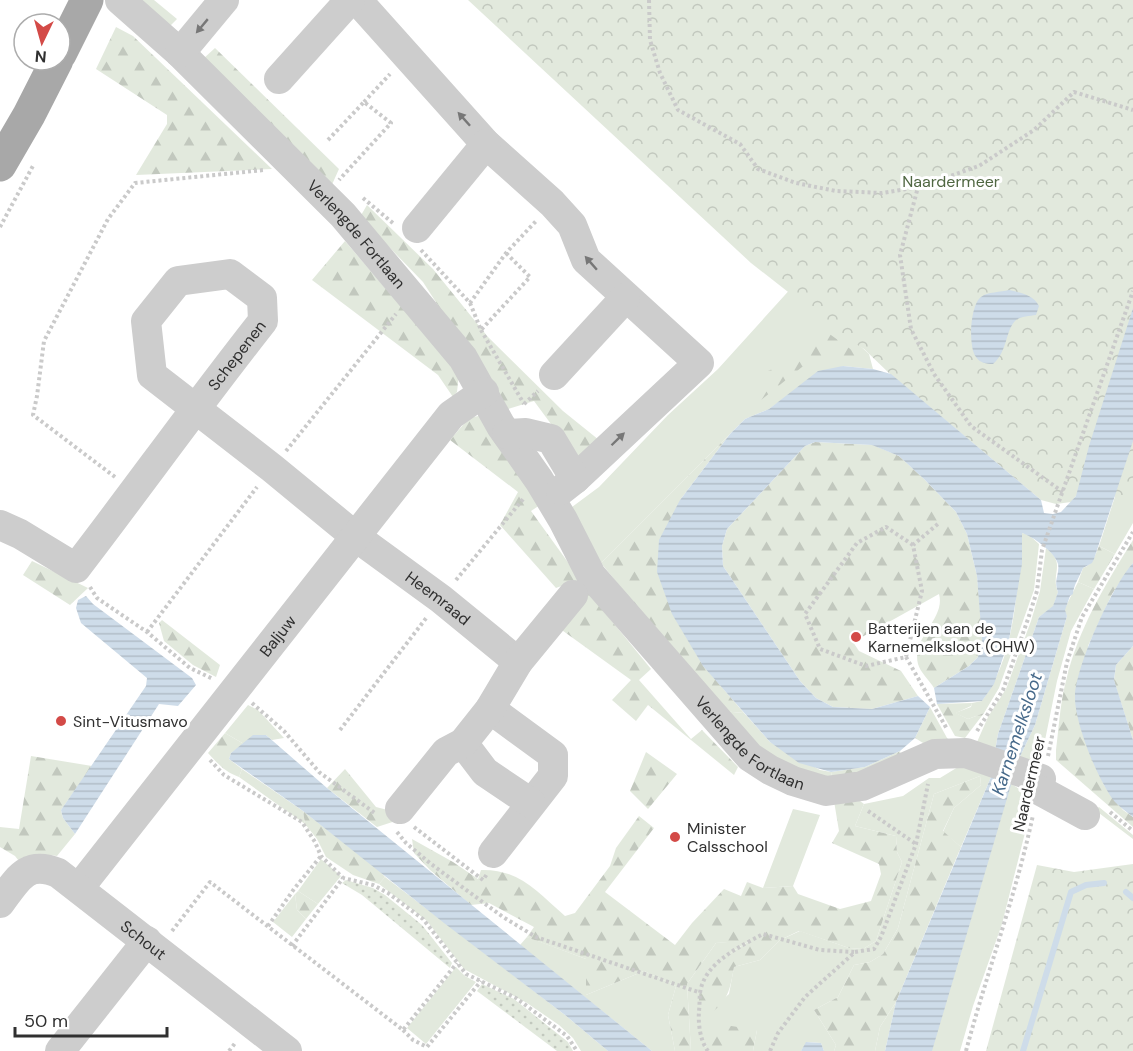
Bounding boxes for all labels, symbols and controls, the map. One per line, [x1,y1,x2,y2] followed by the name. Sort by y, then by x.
[12,12,72,72] north arrow
[196,18,209,33] one-way arrow
[34,45,47,67] text: N
[458,112,471,127] one-way arrow
[902,171,1000,192] park label: Naardermeer
[303,175,410,293] street label: Verlengde Fortlaan
[584,256,598,271] one-way arrow
[203,316,270,395] street label: Schepenen
[610,432,624,446] one-way arrow
[401,566,475,630] street label: Heemraad
[255,611,300,661] street label: Baljuw
[868,618,1035,657] place label: Batterijen aan de Karnemelksloot (OHW)
[849,630,863,644] marker: Batterijen aan de Karnemelksloot (OHW)
[986,669,1048,798] water label: Karnemelksloot
[691,691,807,794] street label: Verlengde Fortlaan
[73,711,188,732] place label: Sint-Vitusmavo
[54,714,68,728] marker: Sint-Vitusmavo
[1008,734,1050,834] street label: Naardermeer
[687,818,768,857] place label: Minister Calsschool
[668,830,682,844] marker: Minister Calsschool
[117,915,171,964] street label: Schout
[15,1000,166,1038] scale bar
[24,1009,68,1033] text: 50 m

